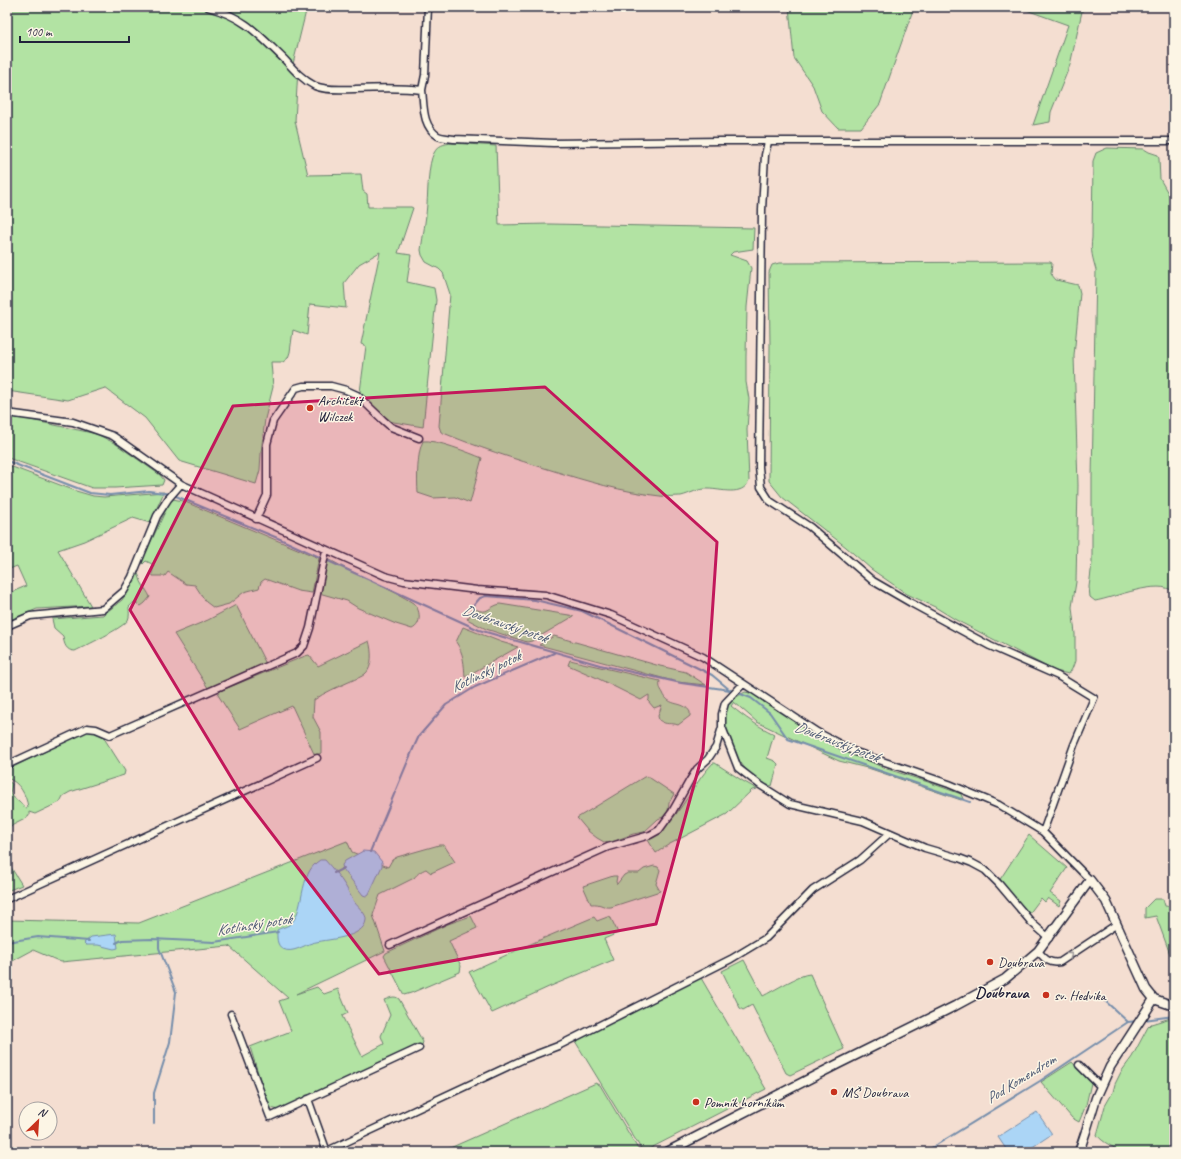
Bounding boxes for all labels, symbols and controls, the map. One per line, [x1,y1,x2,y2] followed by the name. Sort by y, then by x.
[20,18,129,44] scale bar
[26,24,53,40] text: 100 m
[318,392,365,425] place label: Architekt Wilczek
[305,403,315,413] marker: Architekt Wilczek
[460,601,553,649] water label: Doubravský potok
[448,645,527,697] water label: Kotlinský potok
[792,717,885,768] water label: Doubravský potok
[215,909,296,940] water label: Kotlinský potok
[1066,953,1073,960] one-way arrow
[998,954,1045,971] place label: Doubrava
[985,957,995,967] marker: Doubrava
[975,983,1030,1003] district label: Doubrava
[1054,987,1107,1004] place label: sv. Hedvika
[1041,990,1051,1000] marker: sv. Hedvika
[983,1049,1061,1108] water label: Pod Komendrem
[842,1084,909,1101] place label: MŠ Doubrava
[829,1087,839,1097] marker: MŠ Doubrava
[704,1094,785,1111] place label: Pomník horníkům
[691,1097,701,1107] marker: Pomník horníkům
[18,1101,58,1141] north arrow
[36,1104,50,1121] text: N

